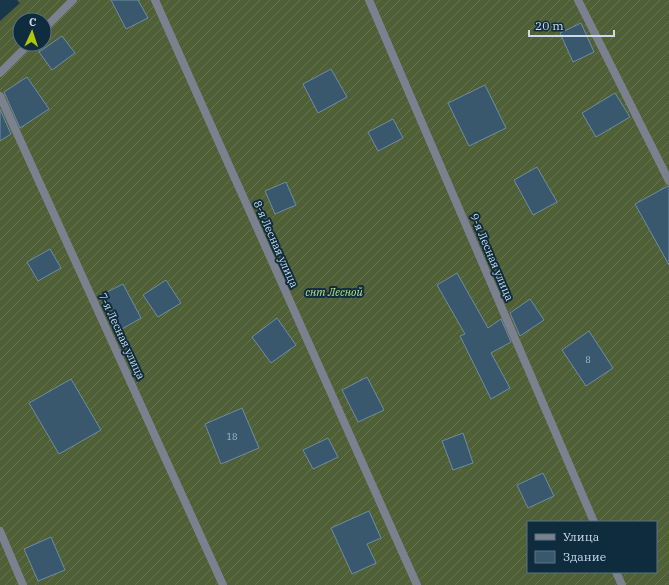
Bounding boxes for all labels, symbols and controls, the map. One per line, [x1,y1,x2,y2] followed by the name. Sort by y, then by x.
[12,12,52,52] north arrow
[529,12,614,38] scale bar
[28,15,37,29] text: С
[535,18,564,33] text: 20 m
[251,198,301,290] street label: 8-я Лесная улица
[467,211,517,303] street label: 9-я Лесная улица
[305,285,363,299] park label: снт Лесной
[96,291,148,381] street label: 7-я Лесная улица
[585,354,591,365] house number: 8
[227,431,237,442] house number: 18
[527,521,657,573] legend
[563,529,600,544] text: Улица
[563,549,606,564] text: Здание

